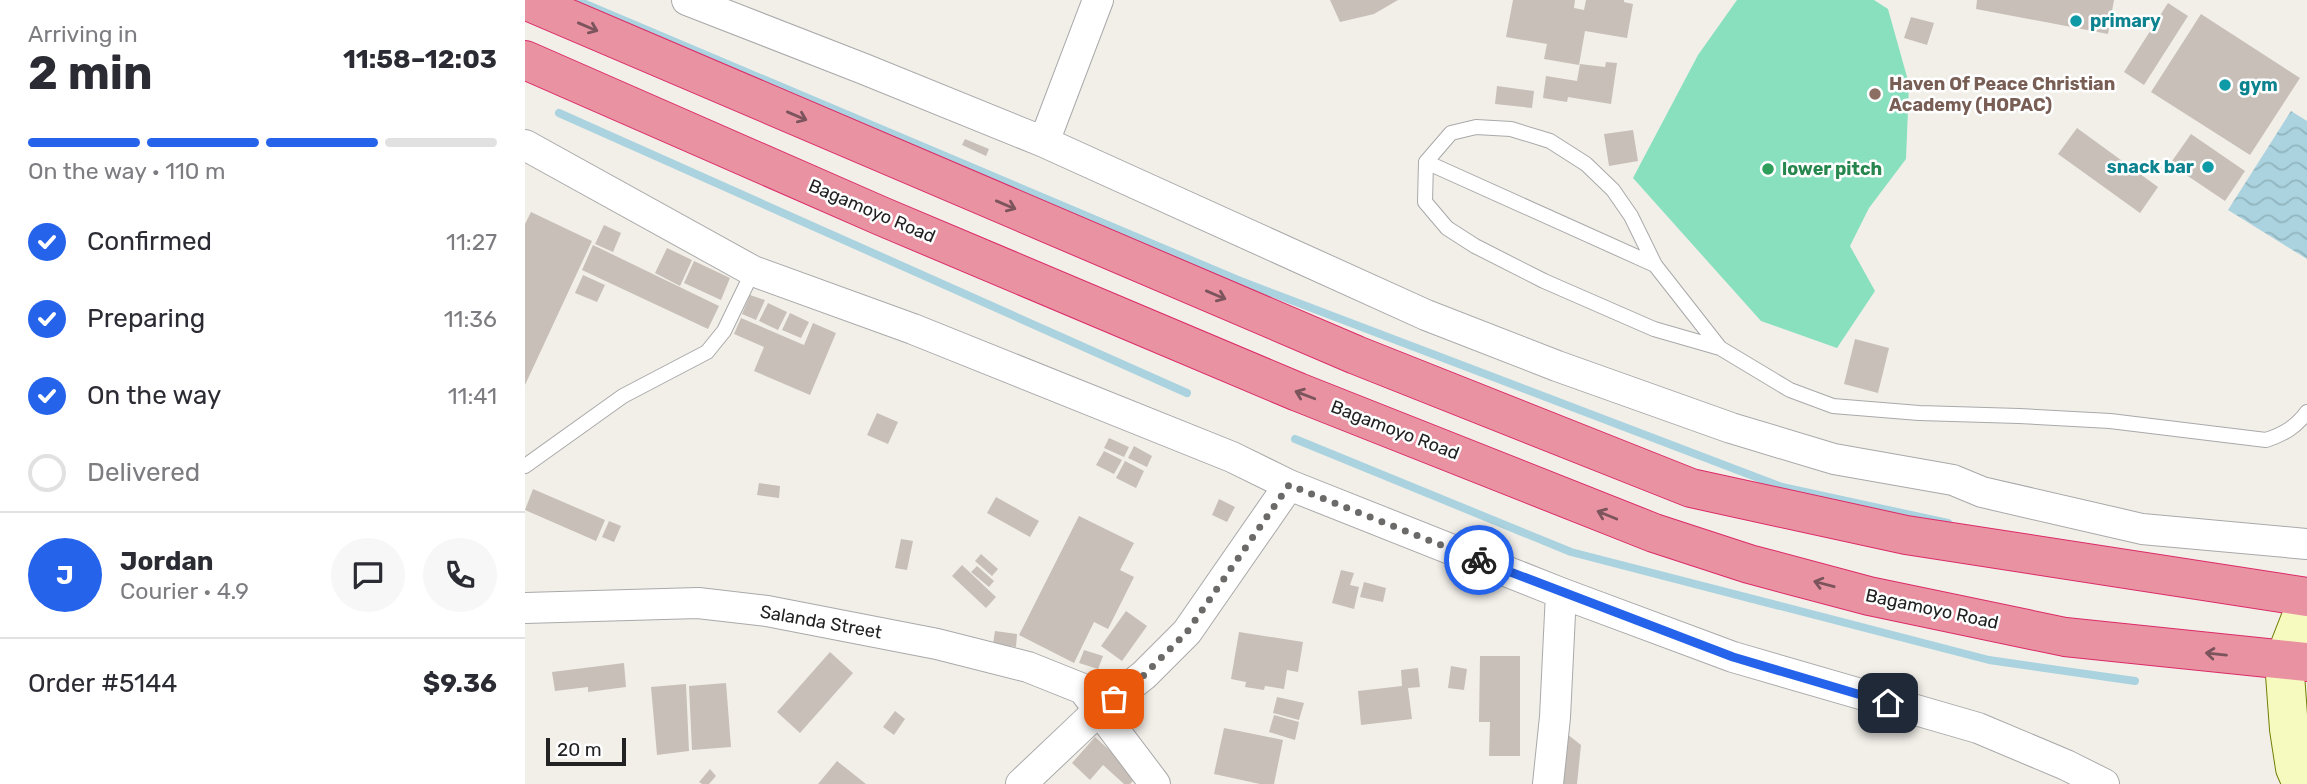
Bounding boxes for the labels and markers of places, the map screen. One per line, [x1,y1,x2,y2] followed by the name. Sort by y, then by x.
[2090,10,2161,32] place label: primary
[2068,13,2084,29] marker: primary
[1889,73,2115,116] place label: Haven Of Peace Christian Academy (HOPAC)
[2239,74,2278,96] place label: gym
[2217,77,2233,93] marker: gym
[1867,86,1883,102] marker: Haven Of Peace Christian Academy (HOPAC)
[2107,156,2194,178] place label: snack bar
[1782,158,1882,180] place label: lower pitch
[2200,159,2216,175] marker: snack bar
[1760,161,1776,177] marker: lower pitch
[1084,669,1144,729] pin
[1858,673,1918,733] pin

